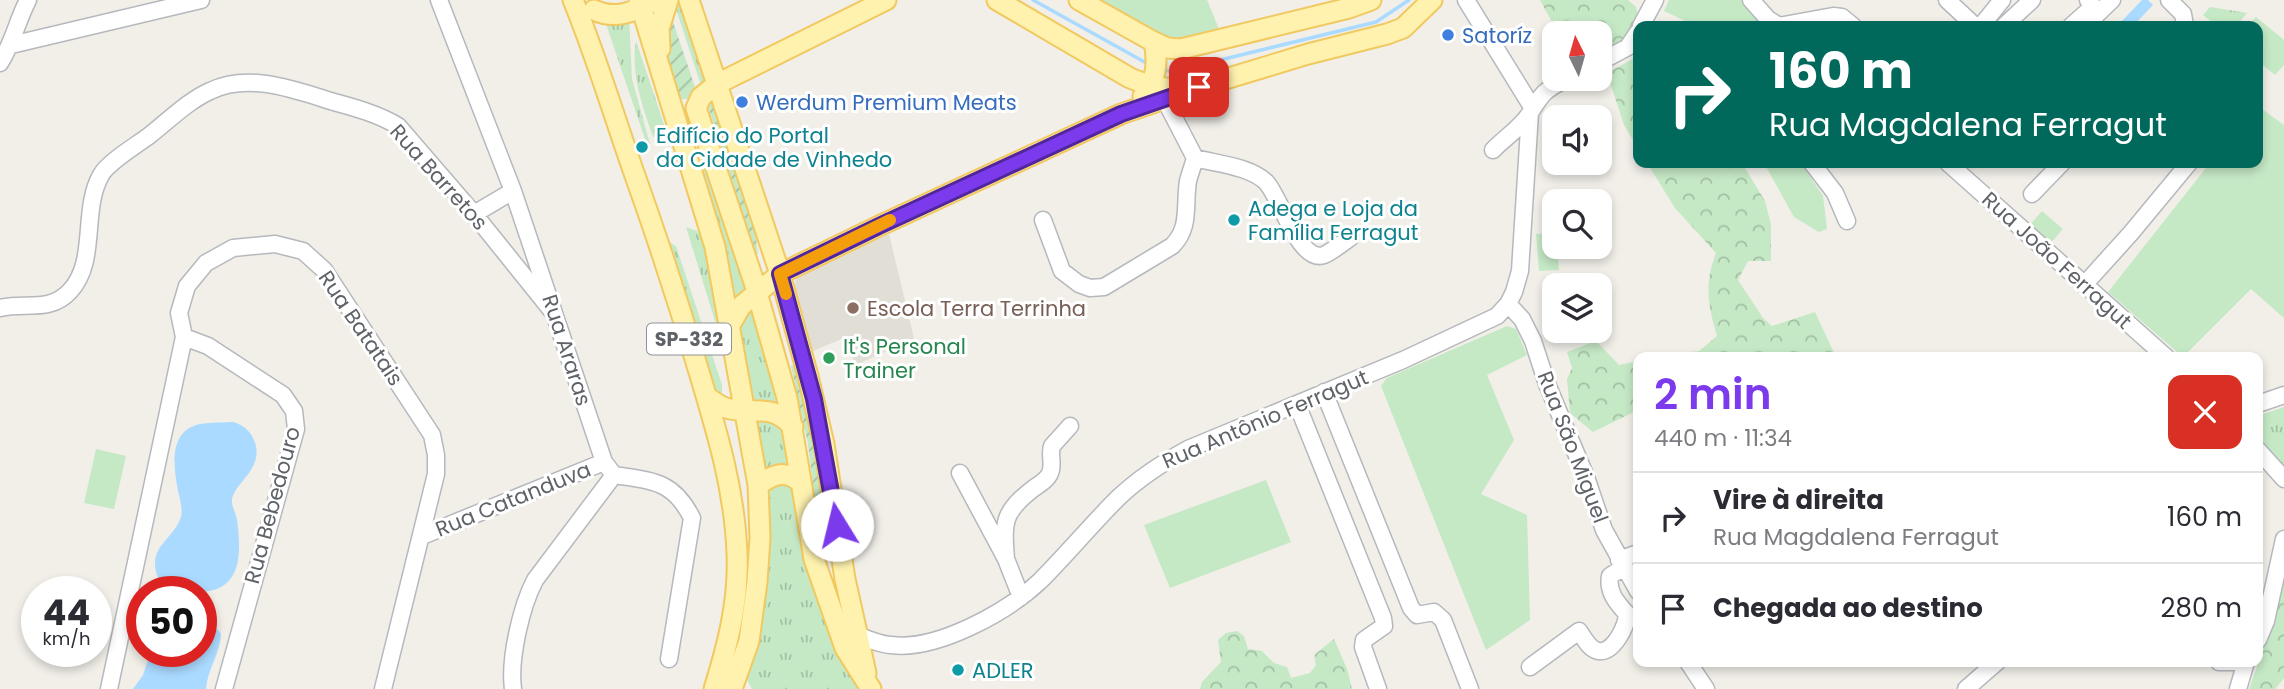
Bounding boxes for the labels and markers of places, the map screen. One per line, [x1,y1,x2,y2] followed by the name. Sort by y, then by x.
[1462,21,1532,50] place label: Satoríz
[1440,27,1456,43] marker: Satoríz
[1169,57,1229,117] pin
[756,88,1017,117] place label: Werdum Premium Meats
[734,94,750,110] marker: Werdum Premium Meats
[656,121,892,174] place label: Edifício do Portal da Cidade de Vinhedo
[634,139,650,155] marker: Edifício do Portal da Cidade de Vinhedo
[1248,194,1418,247] place label: Adega e Loja da Família Ferragut
[1226,212,1242,228] marker: Adega e Loja da Família Ferragut
[867,294,1086,323] place label: Escola Terra Terrinha
[845,300,861,316] marker: Escola Terra Terrinha
[843,332,966,385] place label: It's Personal Trainer
[821,350,837,366] marker: It's Personal Trainer
[972,656,1034,685] place label: ADLER
[950,662,966,678] marker: ADLER

